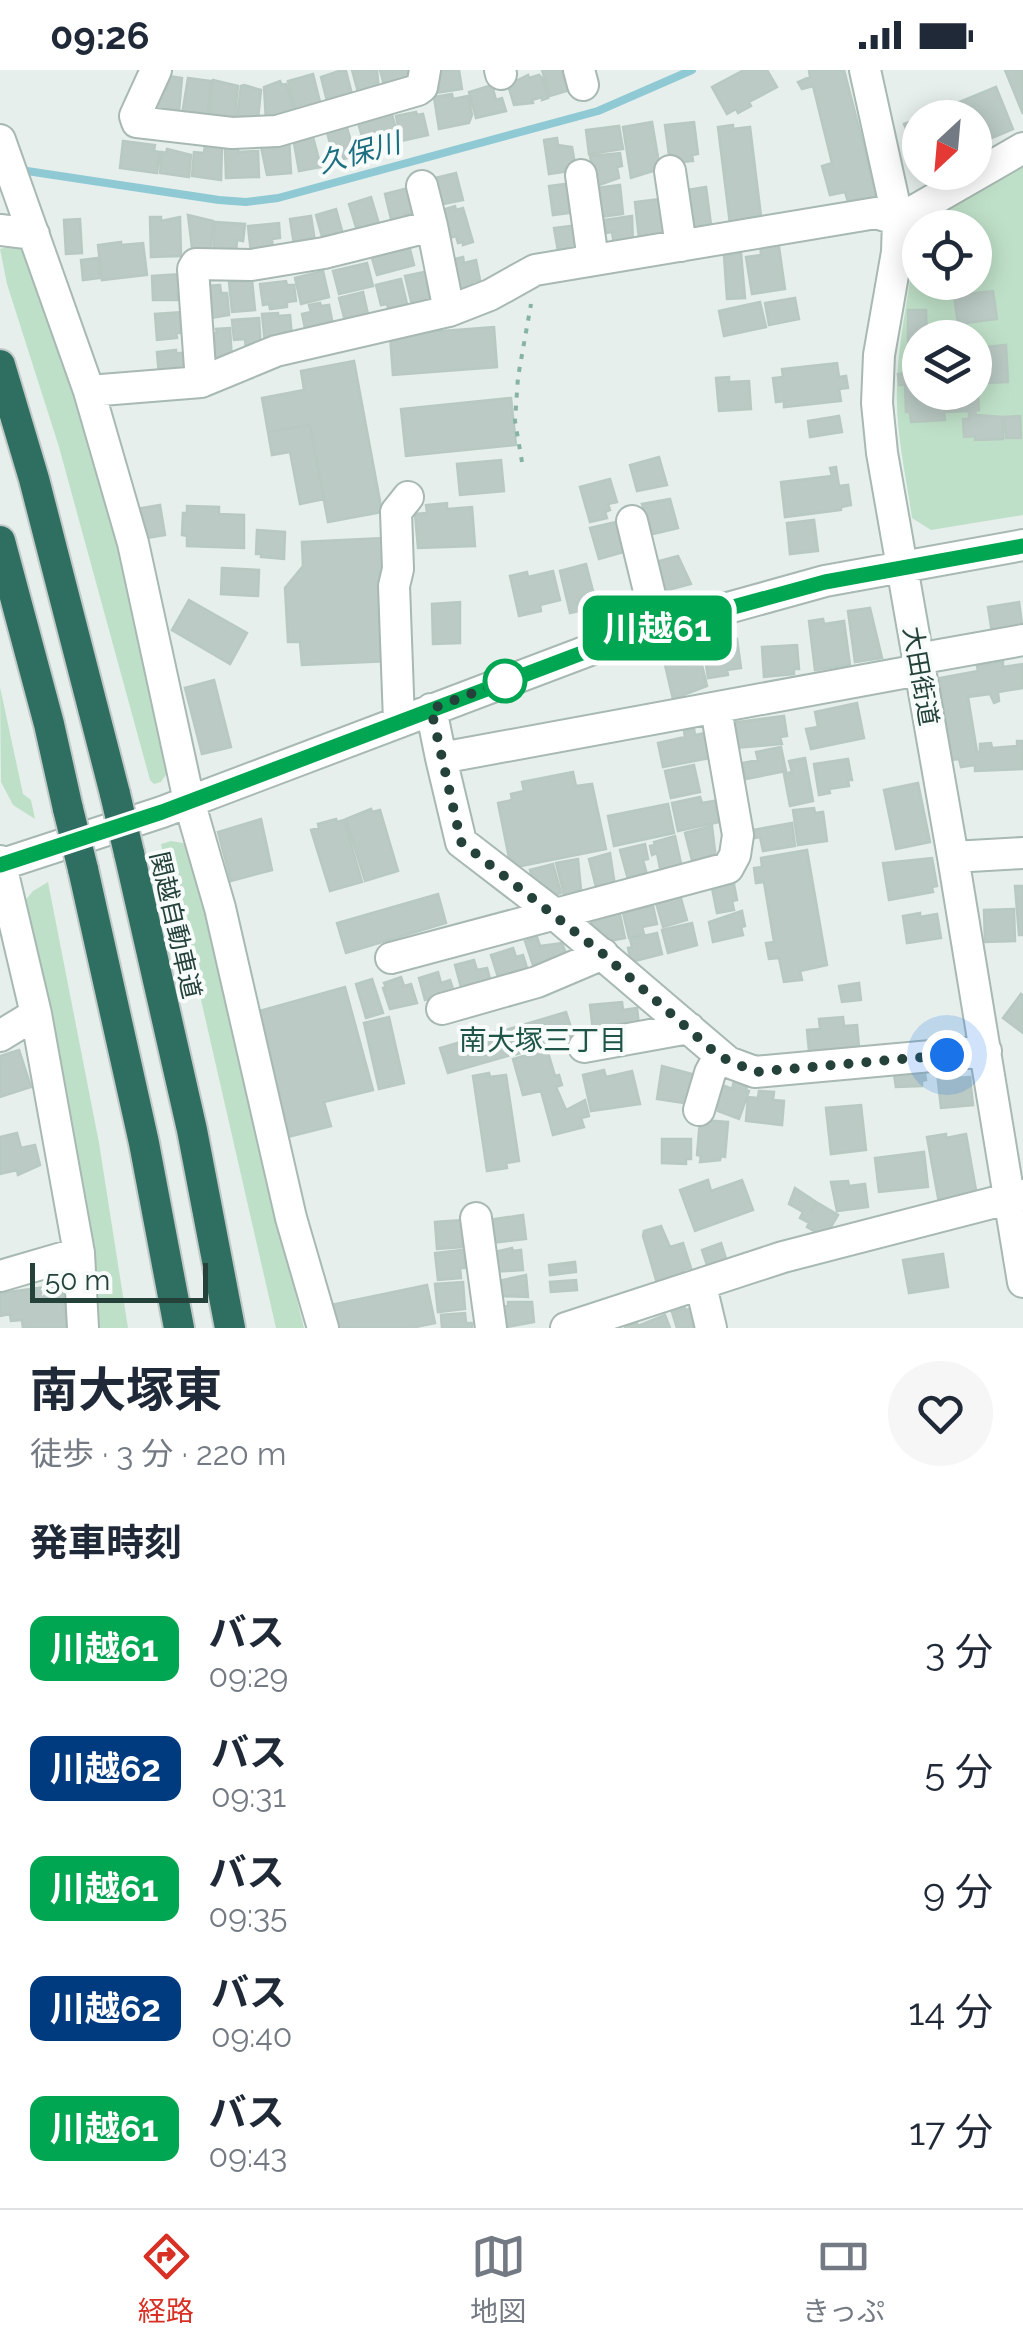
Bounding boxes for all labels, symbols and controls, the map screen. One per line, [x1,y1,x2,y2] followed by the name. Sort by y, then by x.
[50,13,150,58] text: 09:26
[902,100,992,190] north arrow
[902,100,992,410] map controls
[314,125,407,180] water label: 久保川
[902,210,992,300] button: locate
[902,320,992,410] button: layers
[587,596,727,660] line badge: 川越61
[603,608,711,649] text: 川越61
[898,624,944,728] street label: 大田街道
[484,660,526,702] unlabelled marker
[145,849,207,1001] street label: 関越自動車道
[459,1024,627,1057] district label: 南大塚三丁目
[922,1030,972,1080] your location
[30,1258,208,1302] scale bar
[45,1264,110,1297] text: 50 m
[888,1361,993,1466] button: heart
[30,1362,222,1418] text: 南大塚東
[30,1435,286,1472] text: 徒歩 · 3 分 · 220 m
[30,1520,182,1565] text: 発車時刻
[209,1610,285,1655] text: バス
[50,1628,159,1669] text: 川越61
[925,1629,993,1674] text: 3 分
[209,1657,288,1694] text: 09:29
[211,1730,287,1775] text: バス
[50,1748,161,1789] text: 川越62
[925,1749,993,1794] text: 5 分
[211,1777,286,1814] text: 09:31
[209,1850,285,1895] text: バス
[50,1868,159,1909] text: 川越61
[923,1869,993,1914] text: 9 分
[209,1897,287,1934] text: 09:35
[211,1970,287,2015] text: バス
[50,1988,161,2029] text: 川越62
[908,1989,993,2034] text: 14 分
[211,2017,292,2054] text: 09:40
[209,2090,285,2135] text: バス
[50,2108,159,2149] text: 川越61
[909,2109,993,2154] text: 17 分
[209,2137,287,2174] text: 09:43
[138,2229,194,2329] tab: 経路
[470,2229,526,2329] tab: 地図
[802,2229,885,2329] tab: きっぷ

